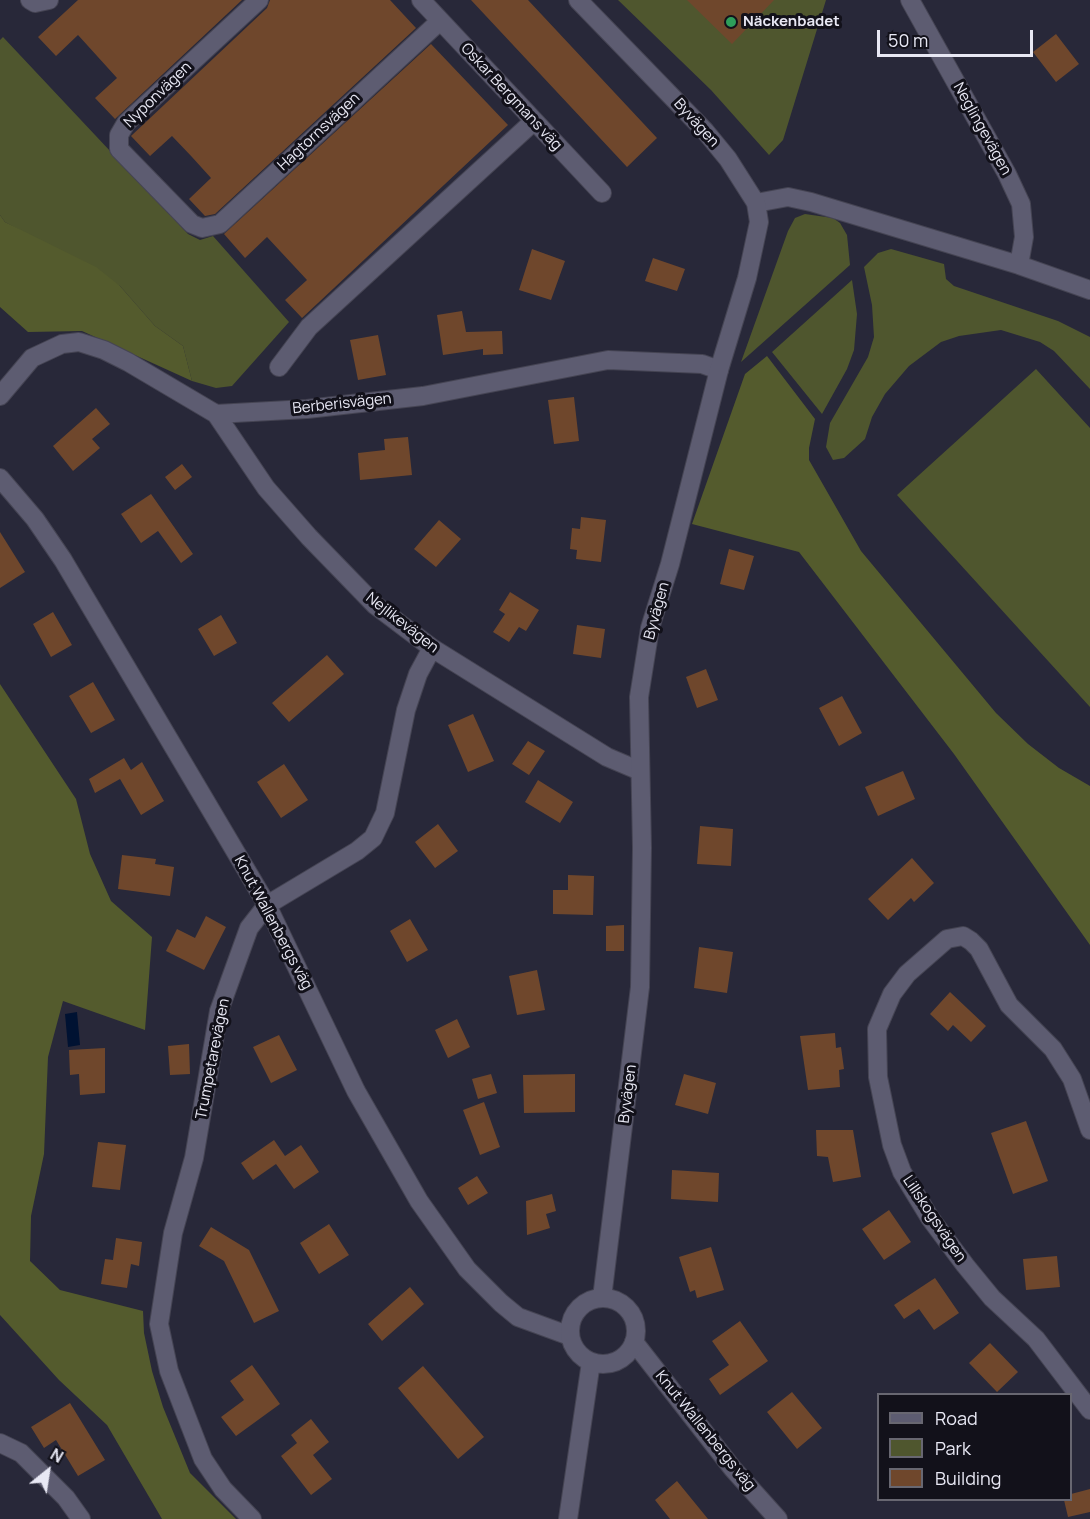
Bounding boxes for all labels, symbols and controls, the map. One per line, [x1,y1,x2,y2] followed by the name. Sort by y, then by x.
[743,13,840,31] place label: Näckenbadet
[724,15,738,29] marker: Näckenbadet
[880,18,1036,56] scale bar
[888,28,928,52] text: 50 m
[457,40,565,154] street label: Oskar Bergmans väg
[121,58,195,132] street label: Nyponvägen
[949,80,1015,178] street label: Neglingevägen
[274,89,364,175] street label: Hagtornsvägen
[670,95,722,151] street label: Byvägen
[292,390,392,418] street label: Berberisvägen
[641,580,673,642] street label: Byvägen
[362,589,442,657] street label: Nejlikevägen
[230,853,316,993] street label: Knut Wallenbergs väg
[192,997,234,1121] street label: Trumpetarevägen
[615,1064,641,1124] street label: Byvägen
[898,1172,970,1266] street label: Lillskogsvägen
[651,1368,759,1494] street label: Knut Wallenbergs väg
[877,1393,1072,1501] legend
[935,1406,978,1430] text: Road
[935,1436,971,1460] text: Park
[18,1441,78,1501] north arrow
[47,1443,67,1468] text: N
[935,1466,1001,1490] text: Building

